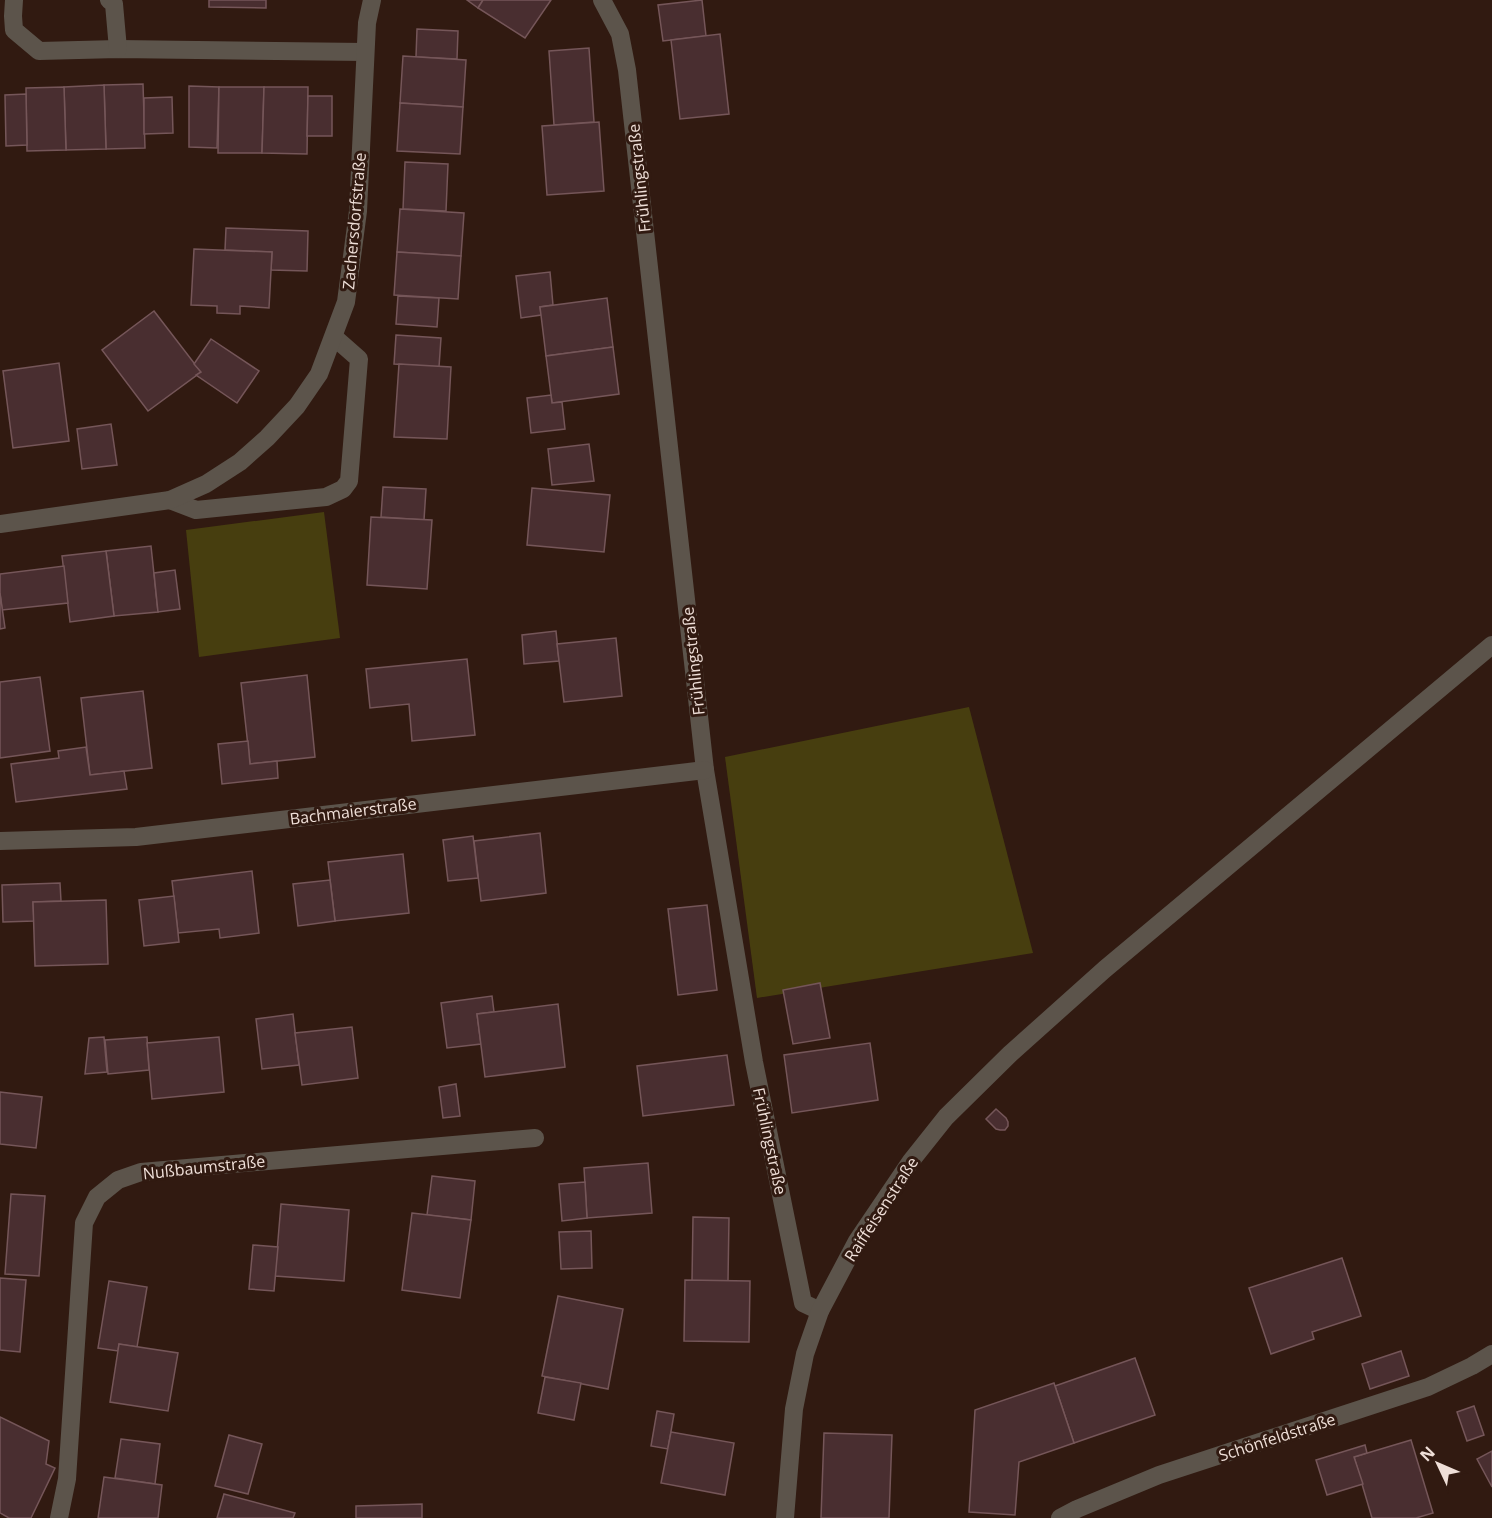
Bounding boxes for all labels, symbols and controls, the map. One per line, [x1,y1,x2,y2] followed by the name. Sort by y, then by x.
[622,123,656,233] street label: Frühlingstraße
[337,151,371,291] street label: Zachersdorfstraße
[676,606,710,716] street label: Frühlingstraße
[288,792,418,830] street label: Bachmaierstraße
[748,1086,792,1196] street label: Frühlingstraße
[142,1150,266,1184] street label: Nußbaumstraße
[839,1152,923,1266] street label: Raiffeisenstraße
[1216,1408,1338,1466] street label: Schönfeldstraße
[1408,1434,1468,1494] north arrow
[1415,1441,1440,1466] text: N

